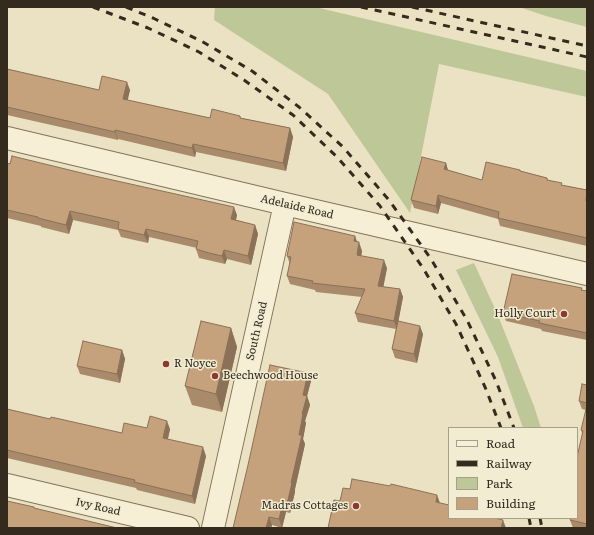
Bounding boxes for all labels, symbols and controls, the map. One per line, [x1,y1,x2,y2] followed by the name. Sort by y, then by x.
[259,192,335,222] street label: Adelaide Road
[244,300,270,362] street label: South Road
[494,307,556,321] place label: Holly Court
[559,309,569,319] marker: Holly Court
[174,357,216,371] place label: R Noyce
[161,359,171,369] marker: R Noyce
[223,369,318,383] place label: Beechwood House
[210,371,220,381] marker: Beechwood House
[448,427,578,519] legend
[486,434,515,452] text: Road
[486,454,532,472] text: Railway
[486,474,512,492] text: Park
[486,494,535,512] text: Building
[74,495,122,519] street label: Ivy Road
[261,499,348,513] place label: Madras Cottages
[351,501,361,511] marker: Madras Cottages

